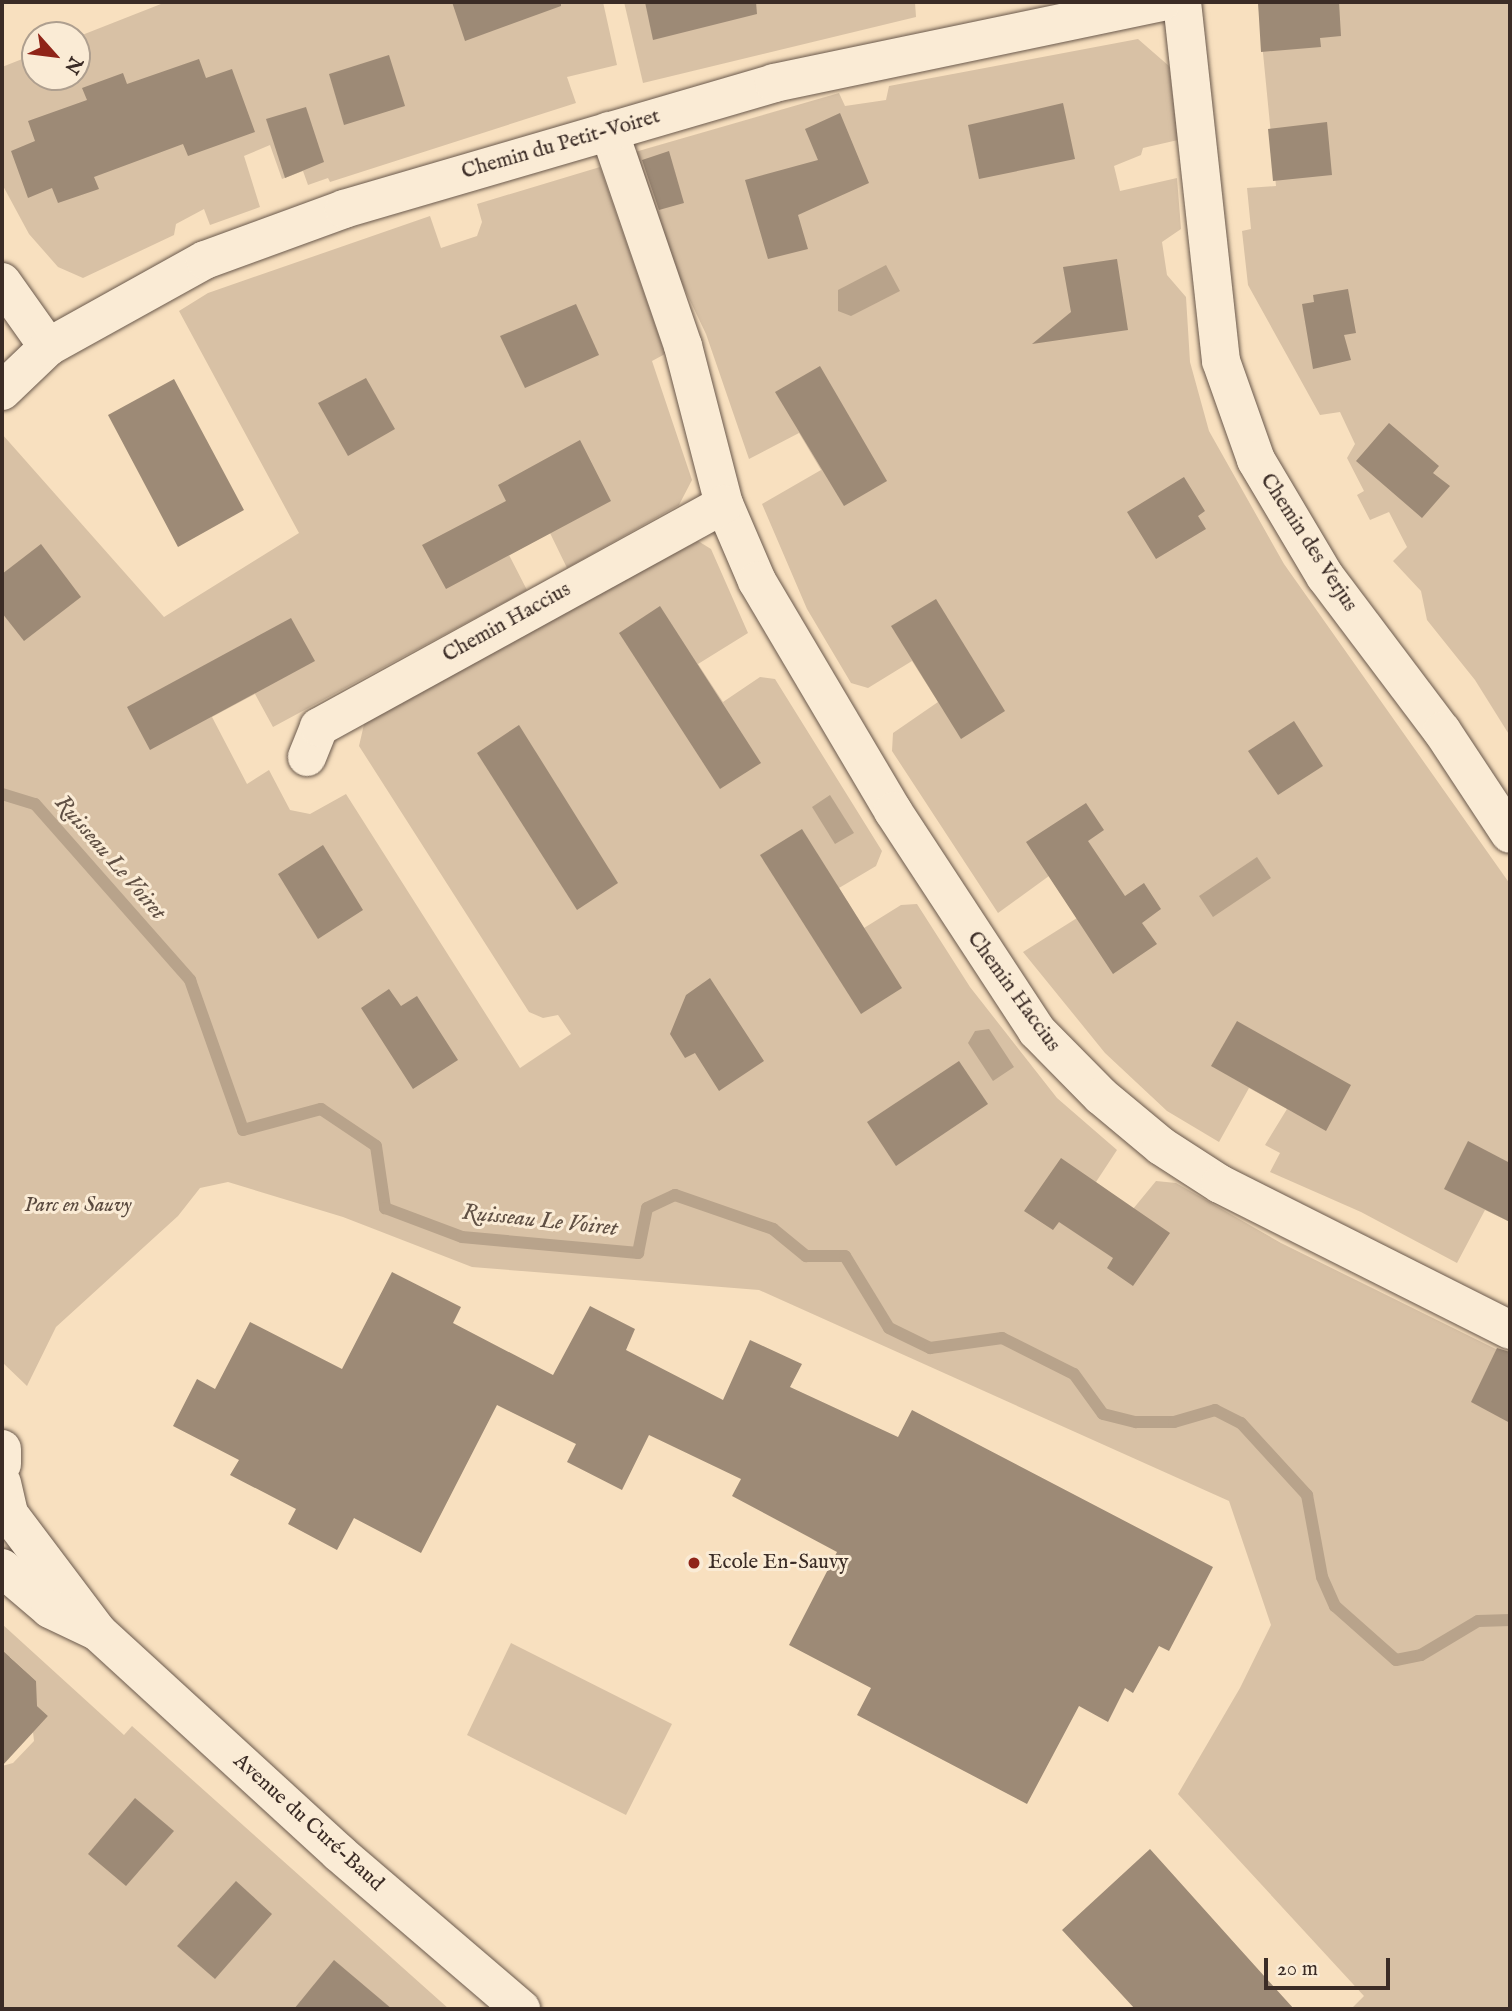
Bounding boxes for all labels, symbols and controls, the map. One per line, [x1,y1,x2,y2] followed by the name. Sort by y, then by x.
[21,21,91,91] north arrow
[58,52,87,78] text: N
[459,105,663,185] street label: Chemin du Petit-Voiret
[1254,469,1362,617] street label: Chemin des Verjus
[439,577,575,669] street label: Chemin Haccius
[48,790,172,926] water label: Ruisseau Le Voiret
[961,927,1065,1057] street label: Chemin Haccius
[24,1193,132,1219] park label: Parc en Sauvy
[461,1199,619,1243] water label: Ruisseau Le Voiret
[708,1550,849,1576] place label: Ecole En-Sauvy
[686,1555,702,1571] marker: Ecole En-Sauvy
[228,1749,388,1897] street label: Avenue du Curé-Baud
[1267,1944,1393,1988] scale bar
[1277,1956,1318,1983] text: 20 m

